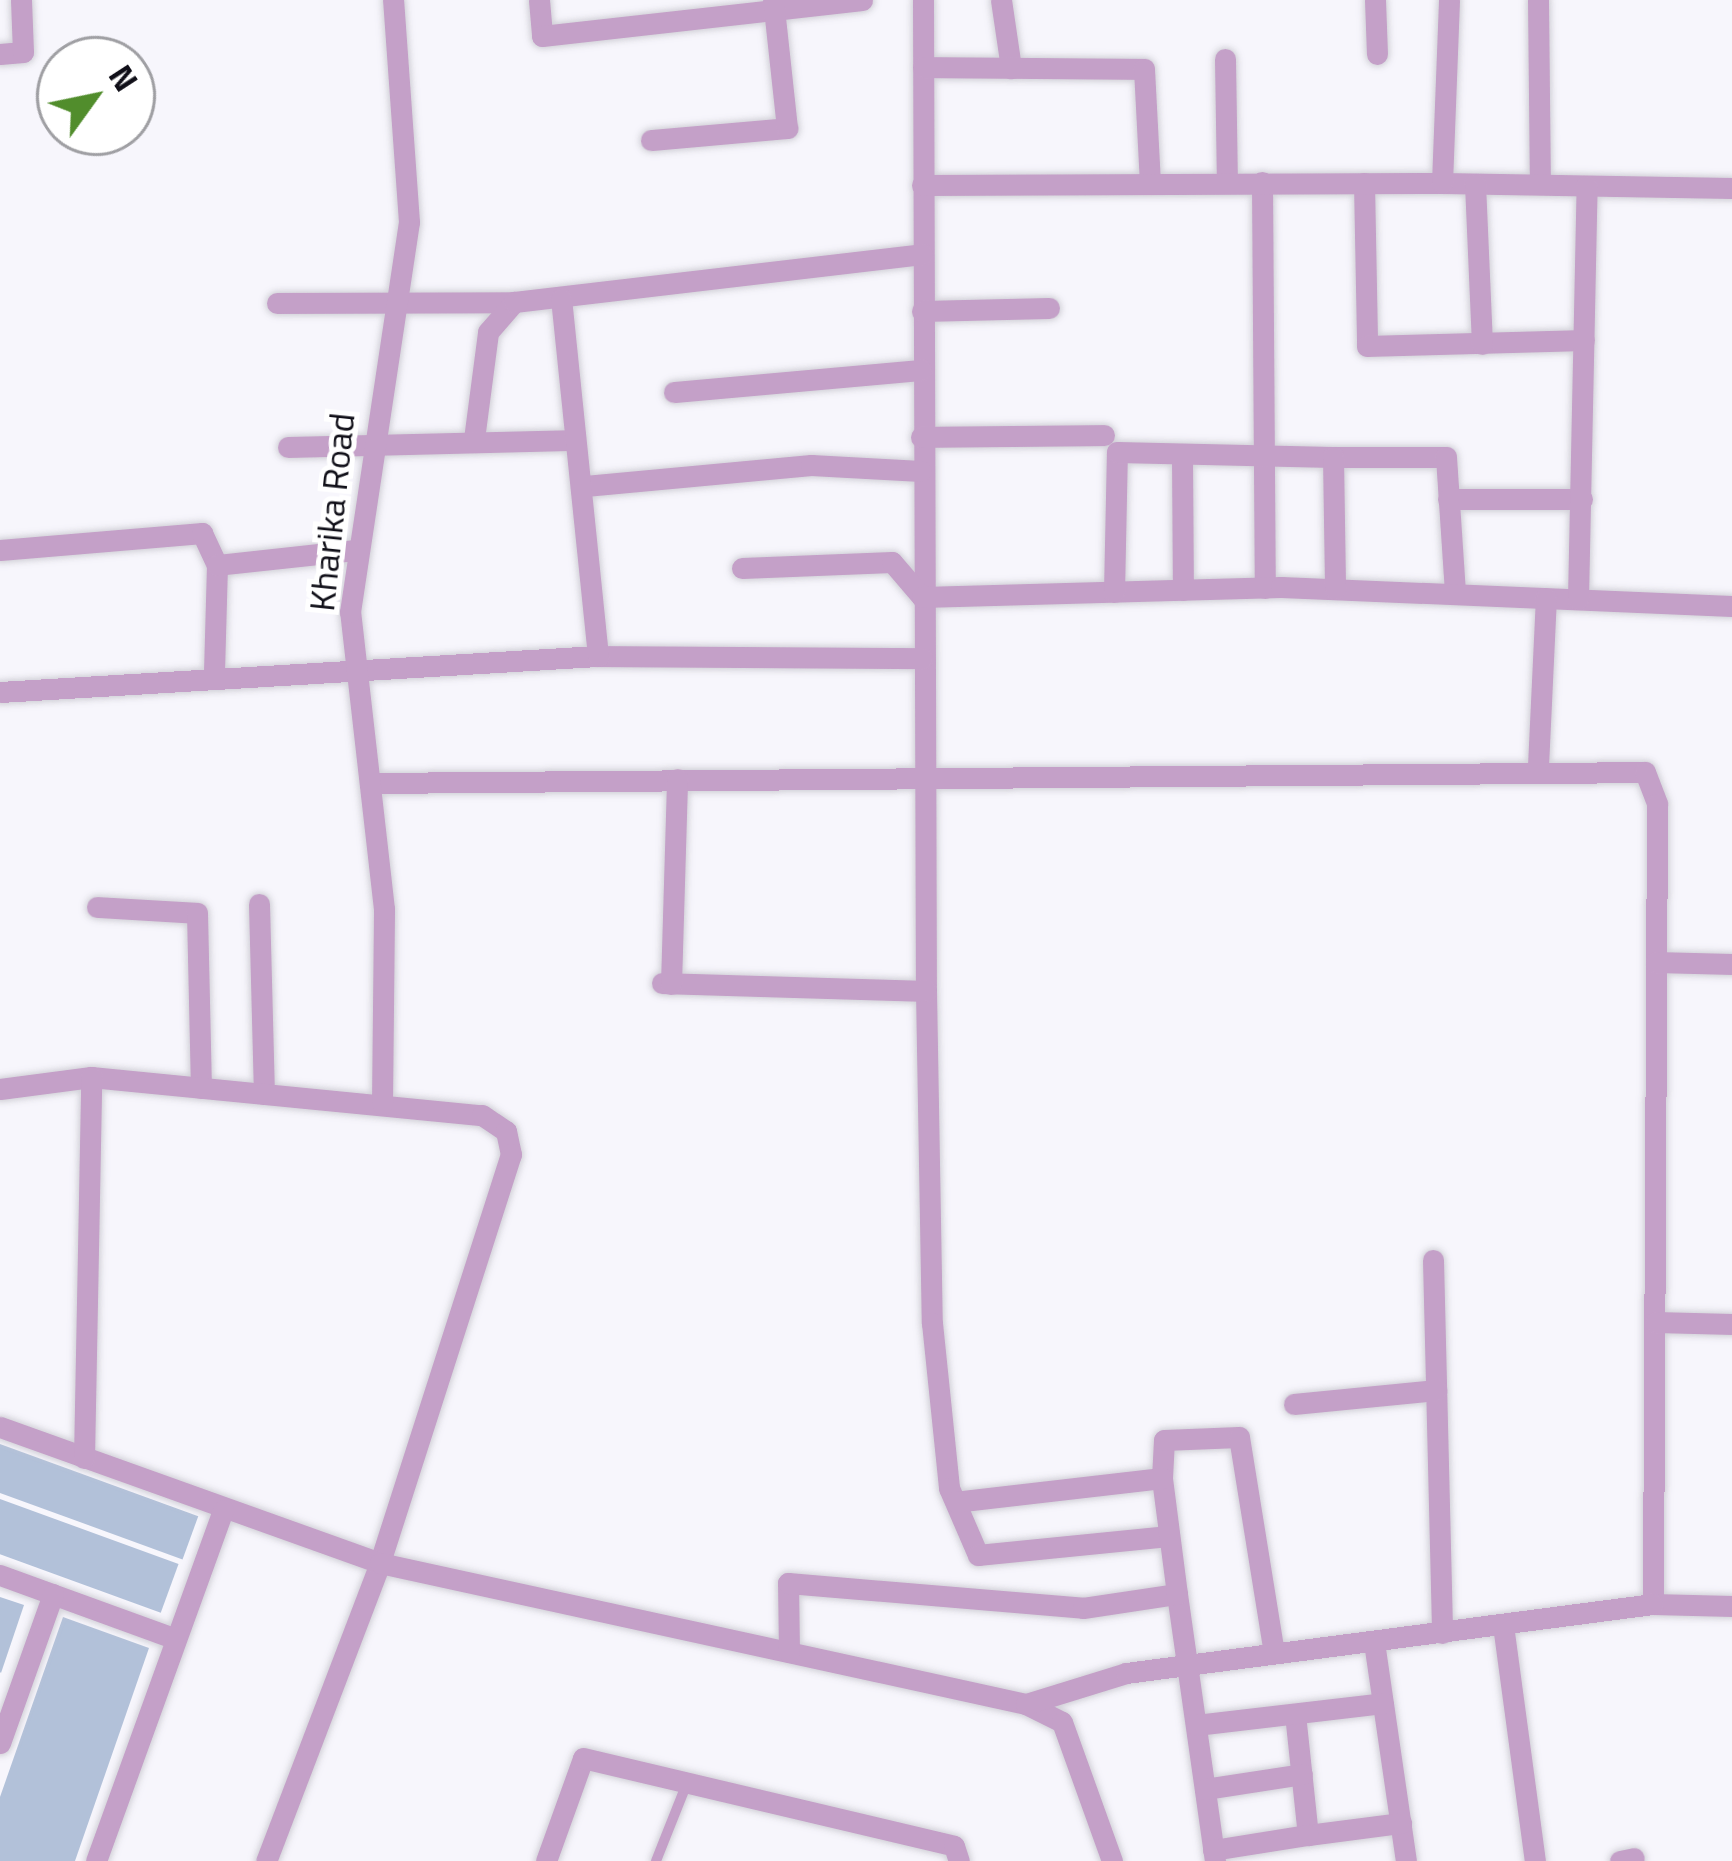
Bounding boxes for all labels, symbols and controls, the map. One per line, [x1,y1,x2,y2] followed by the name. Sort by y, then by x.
[36,36,156,156] north arrow
[96,55,151,101] text: N
[299,411,363,613] street label: Kharika Road

